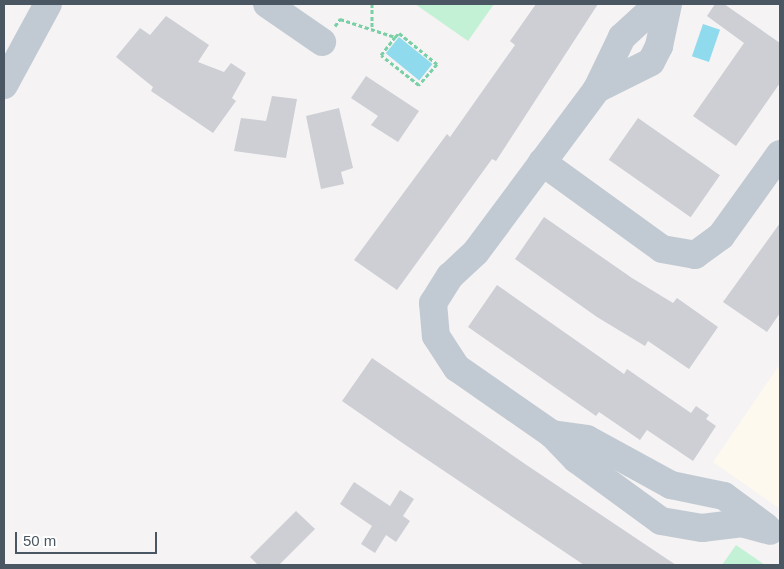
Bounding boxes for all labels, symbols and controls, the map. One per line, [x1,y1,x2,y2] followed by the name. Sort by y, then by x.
[18,522,160,554] scale bar
[23,532,56,549] text: 50 m

